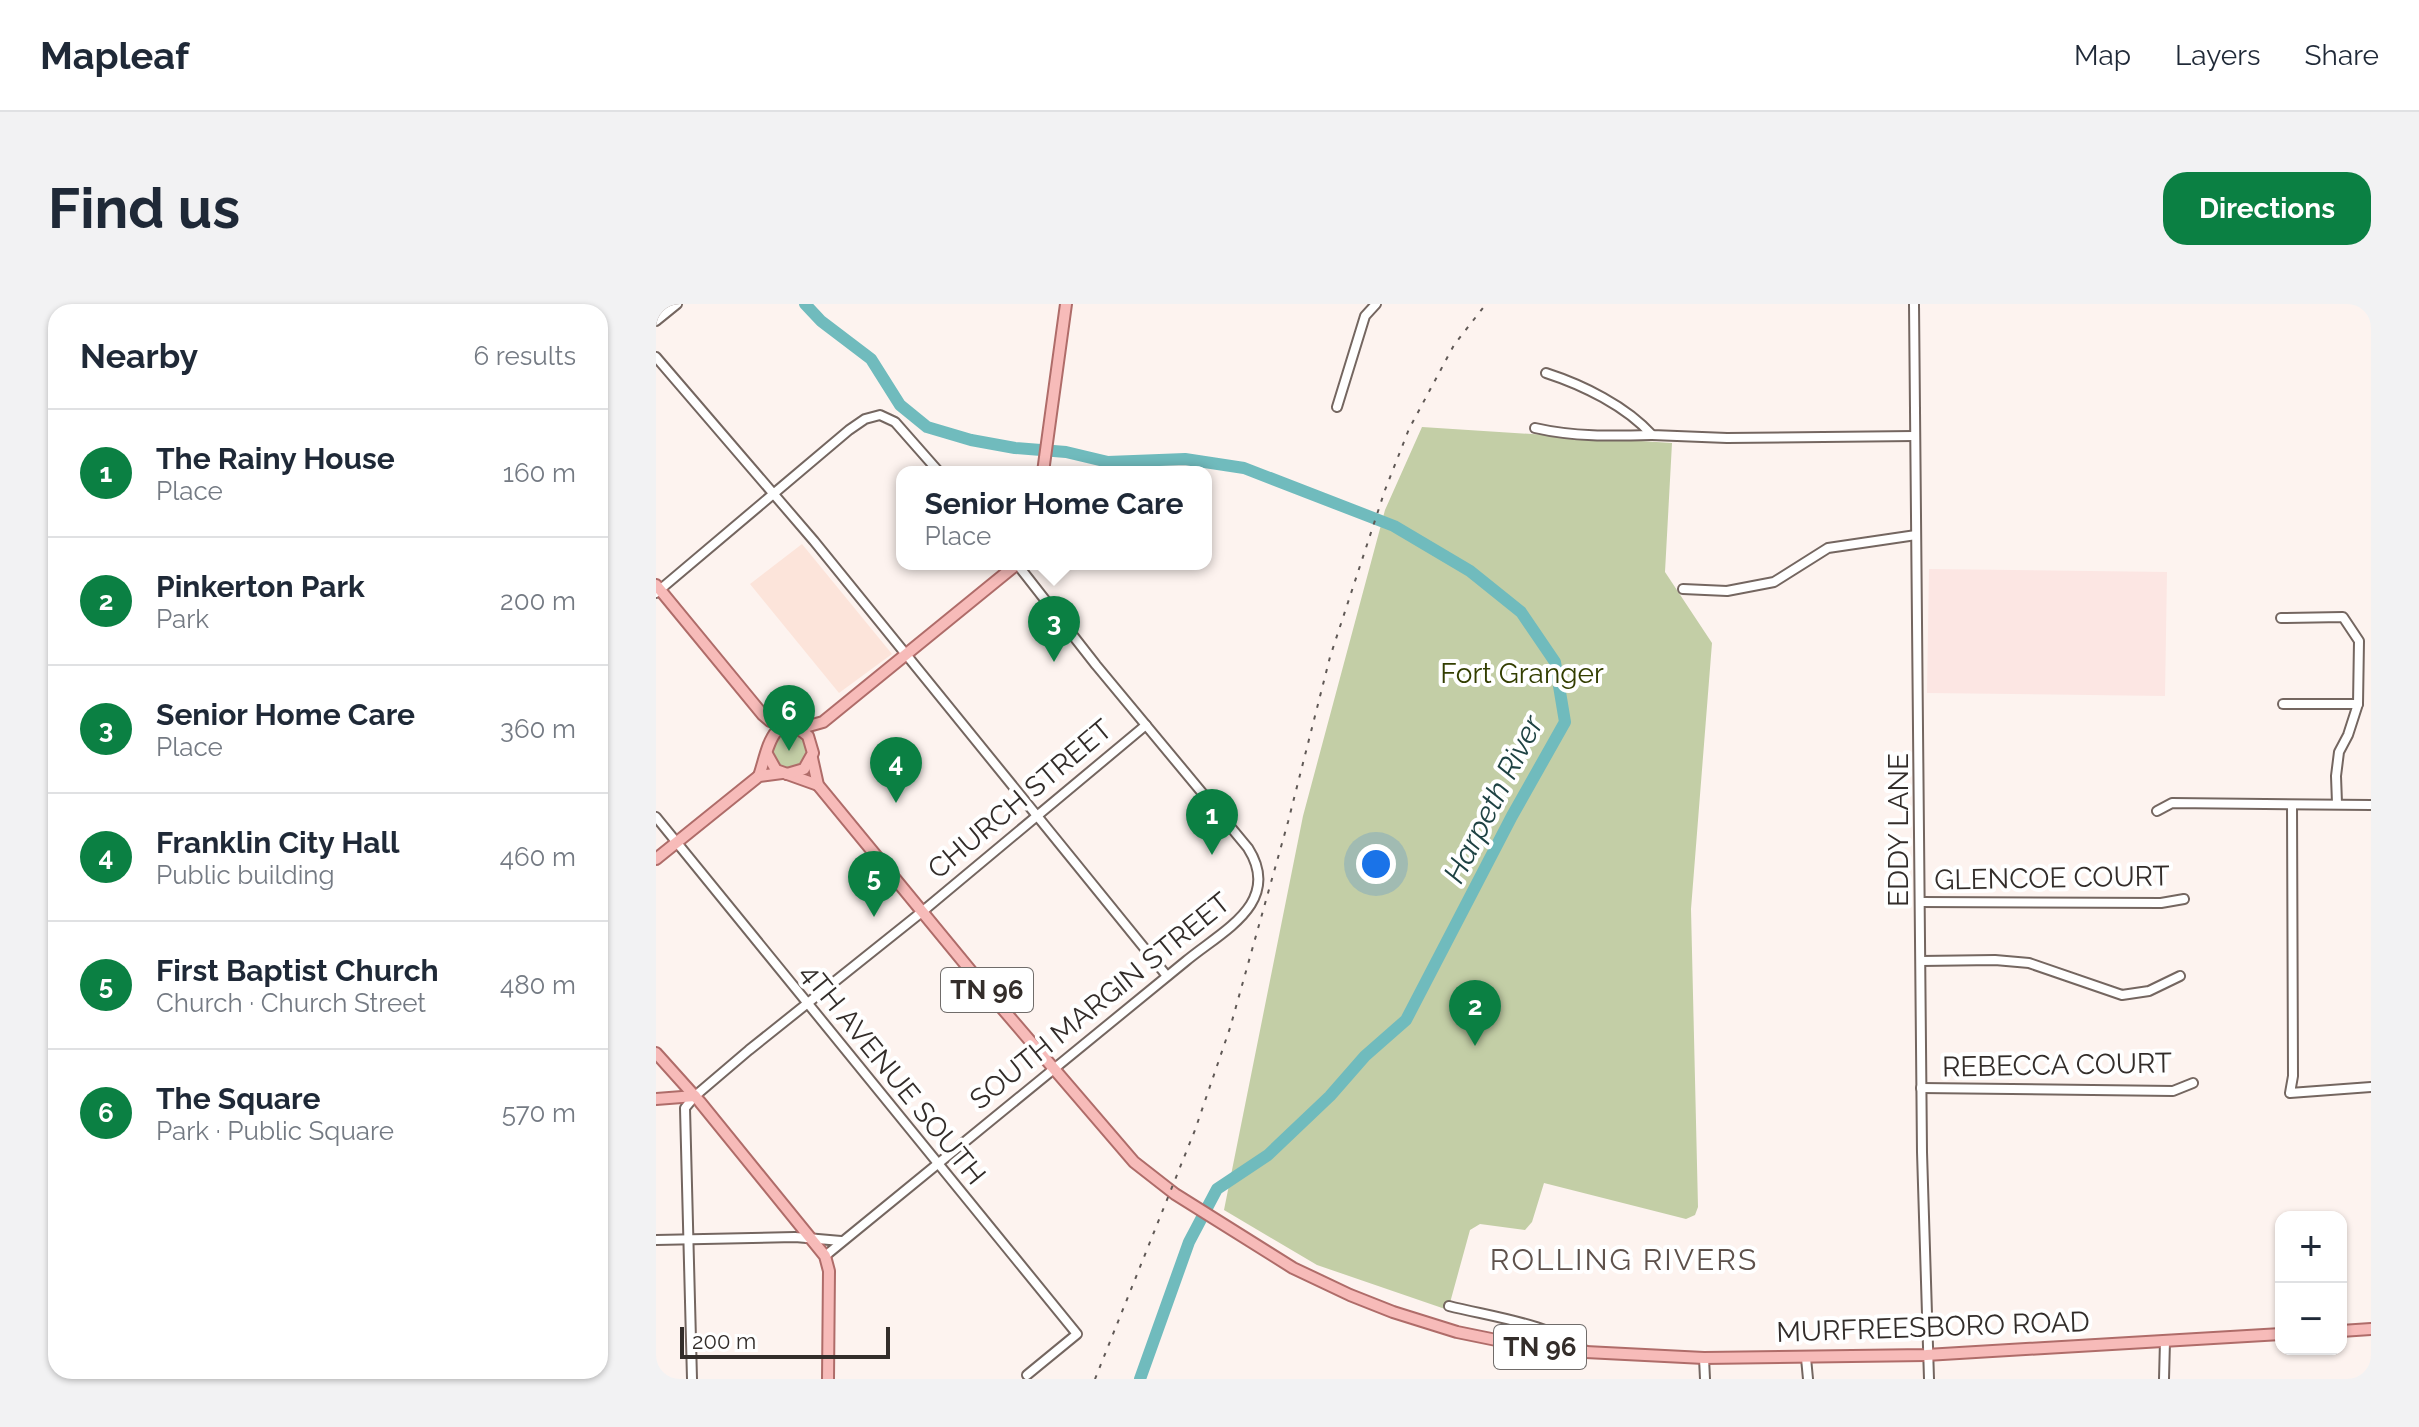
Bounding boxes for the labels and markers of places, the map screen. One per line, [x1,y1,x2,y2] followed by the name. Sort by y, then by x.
[1028,596,1080,662] pin: 3
[763,685,815,751] pin: 6
[870,737,922,803] pin: 4
[1186,789,1238,855] pin: 1
[848,851,900,917] pin: 5
[1449,980,1501,1046] pin: 2

